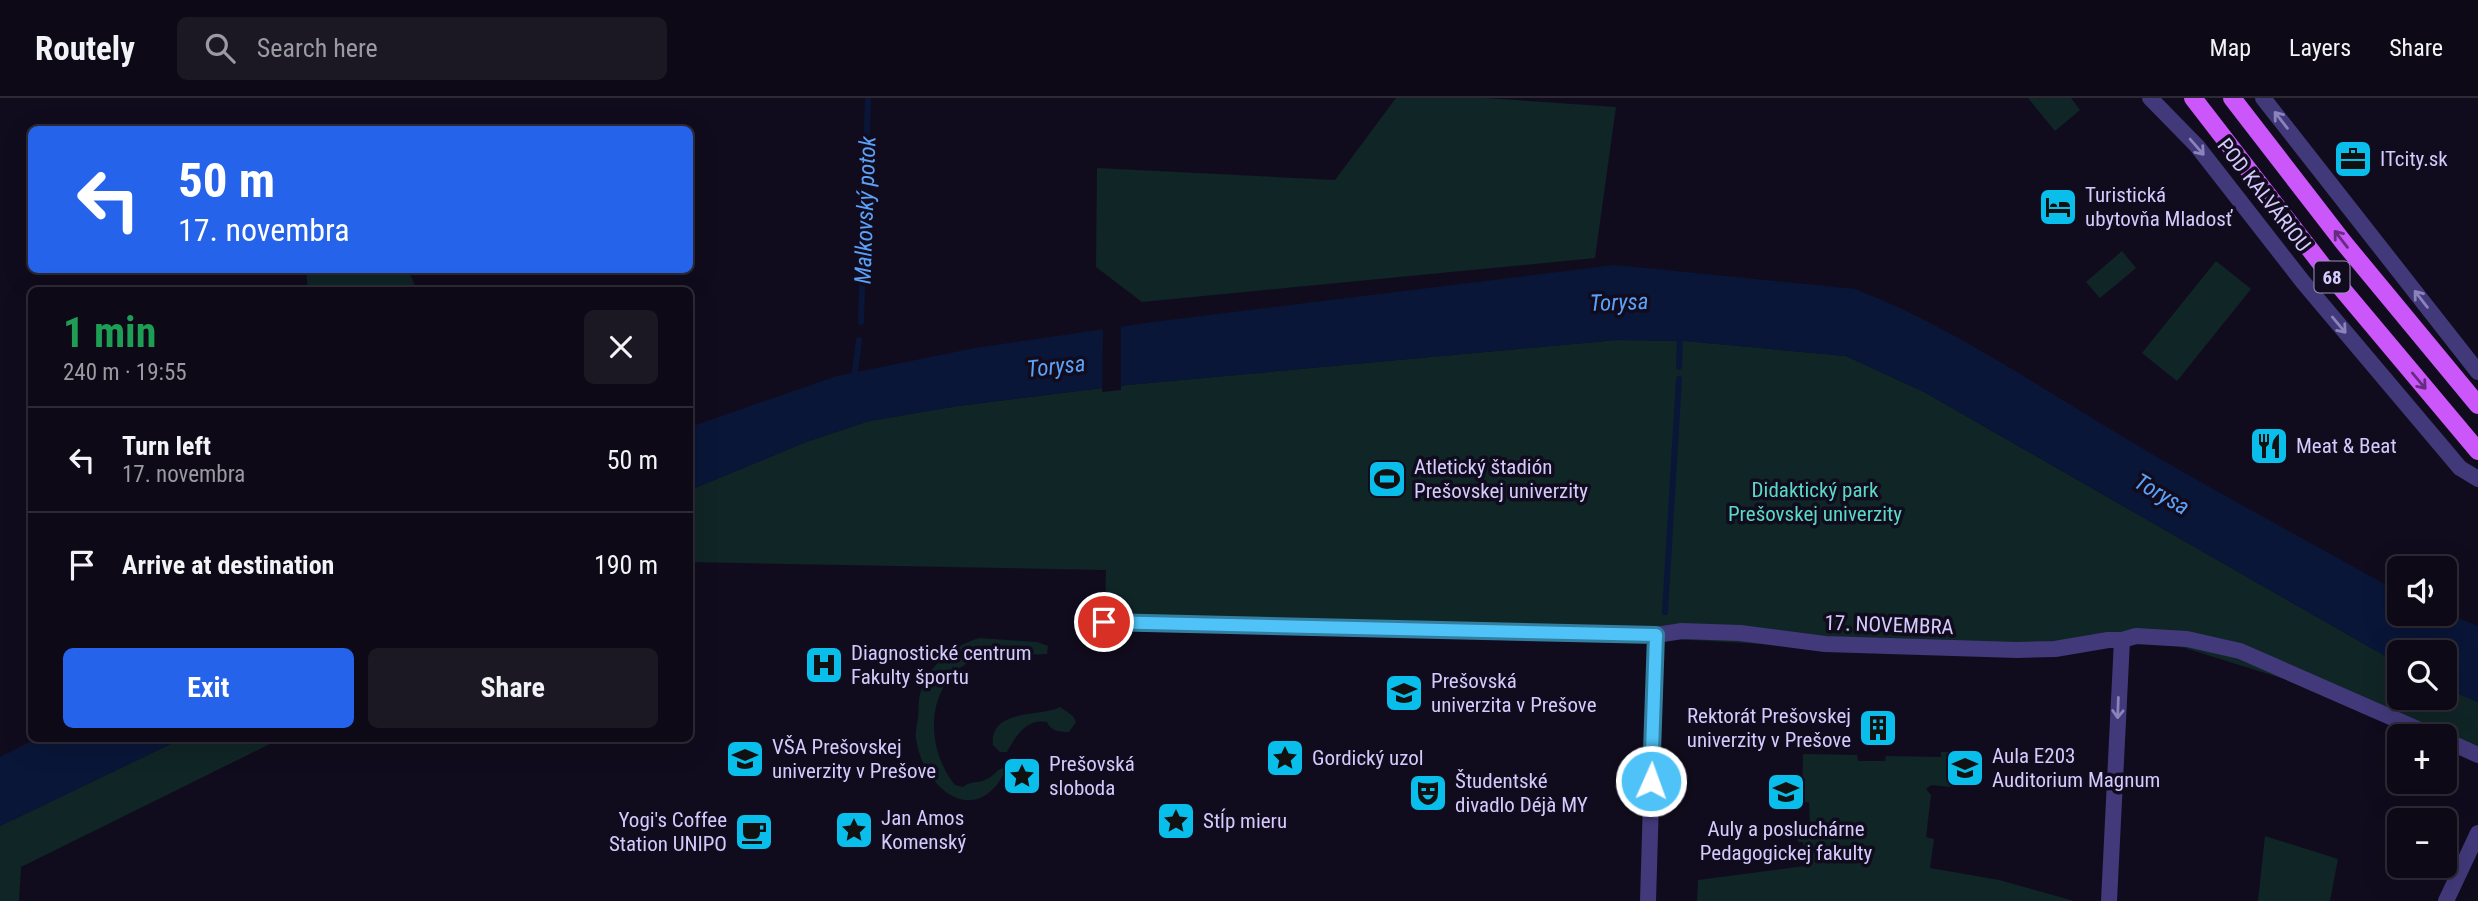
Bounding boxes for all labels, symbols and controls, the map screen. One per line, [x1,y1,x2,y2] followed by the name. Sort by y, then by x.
[177,17,667,80] search box
[35,29,135,68] text: Routely
[201,29,239,67] icon: search
[257,33,378,63] text: Search here
[2210,34,2251,62] text: Map
[2289,34,2351,62] text: Layers
[2389,34,2443,62] text: Share
[2273,111,2288,129] one-way arrow
[2212,134,2316,256] street label: POD KALVÁRIOU
[849,135,882,284] water label: Malkovský potok
[2189,138,2205,156] one-way arrow
[2332,138,2374,180] office icon: ITcity.sk
[2380,147,2448,171] place label: ITcity.sk
[178,152,275,209] text: 50 m
[63,154,154,245] icon: left
[2085,183,2233,231] place label: Turistická ubytovňa Mladosť
[2037,186,2079,228] hotel icon: Turistická ubytovňa Mladosť
[178,211,350,249] text: 17. novembra
[2334,231,2349,249] one-way arrow
[2314,262,2350,293] road number: 68
[1589,288,1649,317] water label: Torysa
[2413,290,2428,309] one-way arrow
[63,308,156,357] text: 1 min
[584,310,658,384] button: close
[2331,315,2347,333] one-way arrow
[1025,350,1087,383] water label: Torysa
[63,359,187,386] text: 240 m · 19:55
[2411,372,2427,390] one-way arrow
[2248,425,2290,467] restaurant icon: Meat & Beat
[122,431,211,461] text: Turn left
[2296,434,2397,458] place label: Meat & Beat
[63,441,101,479] icon: left
[607,445,658,475] text: 50 m
[1414,455,1588,503] place label: Atletický štadión Prešovskej univerzity
[1366,458,1408,500] sports icon: Atletický štadión Prešovskej univerzity
[122,461,245,488] text: 17. novembra
[2130,468,2194,521] water label: Torysa
[1728,478,1902,526] park label: Didaktický park Prešovskej univerzity
[63,546,101,584] icon: arrive
[122,550,334,580] text: Arrive at destination
[594,550,658,580] text: 190 m
[2387,556,2457,878] map controls
[2387,556,2457,626] button: sound
[1074,592,1134,652] pin
[1085,603,1123,641] icon: arrive
[1824,611,1954,639] street label: 17. NOVEMBRA
[2387,640,2457,710] button: search
[851,641,1031,689] place label: Diagnostické centrum Fakulty športu
[803,644,845,686] hospital icon: Diagnostické centrum Fakulty športu
[63,648,354,728] button: Exit
[368,648,658,728] button: Share
[1431,669,1597,717] place label: Prešovská univerzita v Prešove
[1383,672,1425,714] school or university icon: Prešovská univerzita v Prešove
[2111,697,2124,720] one-way arrow
[1687,704,1851,752] place label: Rektorát Prešovskej univerzity v Prešove
[1857,707,1899,749] building icon: Rektorát Prešovskej univerzity v Prešove
[2387,724,2457,794] button: +
[772,735,936,783] place label: VŠA Prešovskej univerzity v Prešove
[1264,737,1306,779] place icon: Gordický uzol
[724,738,766,780] school or university icon: VŠA Prešovskej univerzity v Prešove
[1614,744,1688,818] position arrow
[1992,744,2160,792] place label: Aula E203 Auditorium Magnum
[1312,746,1424,770] place label: Gordický uzol
[1944,747,1986,789] school or university icon: Aula E203 Auditorium Magnum
[1049,752,1135,800] place label: Prešovská sloboda
[1001,755,1043,797] place icon: Prešovská sloboda
[1455,769,1588,817] place label: Študentské divadlo Déjà MY
[1765,771,1807,813] school or university icon: Auly a posluchárne Pedagogickej fakulty
[1407,772,1449,814] theatre icon: Študentské divadlo Déjà MY
[1155,800,1197,842] place icon: Stĺp mieru
[881,806,967,854] place label: Jan Amos Komenský
[609,808,727,856] place label: Yogi's Coffee Station UNIPO
[1203,808,1287,833] place label: Stĺp mieru
[2387,808,2457,878] button: −
[833,809,875,851] place icon: Jan Amos Komenský
[733,811,775,853] cafe icon: Yogi's Coffee Station UNIPO
[1700,817,1872,865] place label: Auly a posluchárne Pedagogickej fakulty

